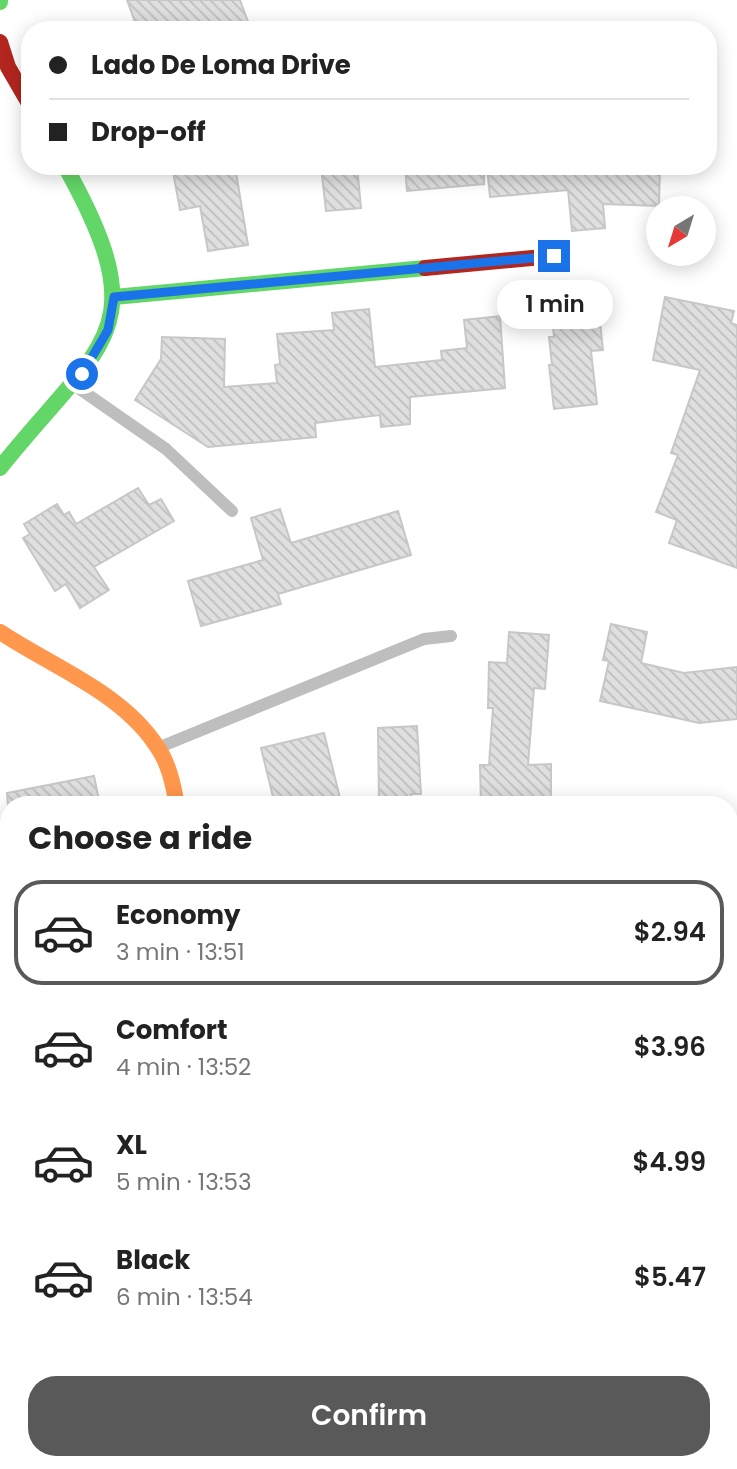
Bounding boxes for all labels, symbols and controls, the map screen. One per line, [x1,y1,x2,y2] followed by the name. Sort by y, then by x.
[91,47,351,83] text: Lado De Loma Drive
[91,114,206,150] text: Drop-off
[646,196,716,266] north arrow
[646,196,716,266] map controls
[538,240,570,272] route end
[496,280,612,330] callout: 1 min
[525,288,585,320] text: 1 min
[66,358,98,390] route start
[28,815,252,860] text: Choose a ride
[116,897,240,933] text: Economy
[32,901,95,964] icon: car
[634,914,706,950] text: $2.94
[116,936,245,968] text: 3 min · 13:51
[116,1012,228,1048] text: Comfort
[32,1016,95,1079] icon: car
[634,1029,706,1065] text: $3.96
[116,1051,251,1083] text: 4 min · 13:52
[116,1127,147,1163] text: XL
[32,1131,95,1194] icon: car
[632,1144,706,1180] text: $4.99
[116,1166,252,1198] text: 5 min · 13:53
[116,1242,190,1278] text: Black
[32,1246,95,1309] icon: car
[634,1259,706,1295] text: $5.47
[116,1281,253,1313] text: 6 min · 13:54
[28,1376,710,1456] button: Confirm

